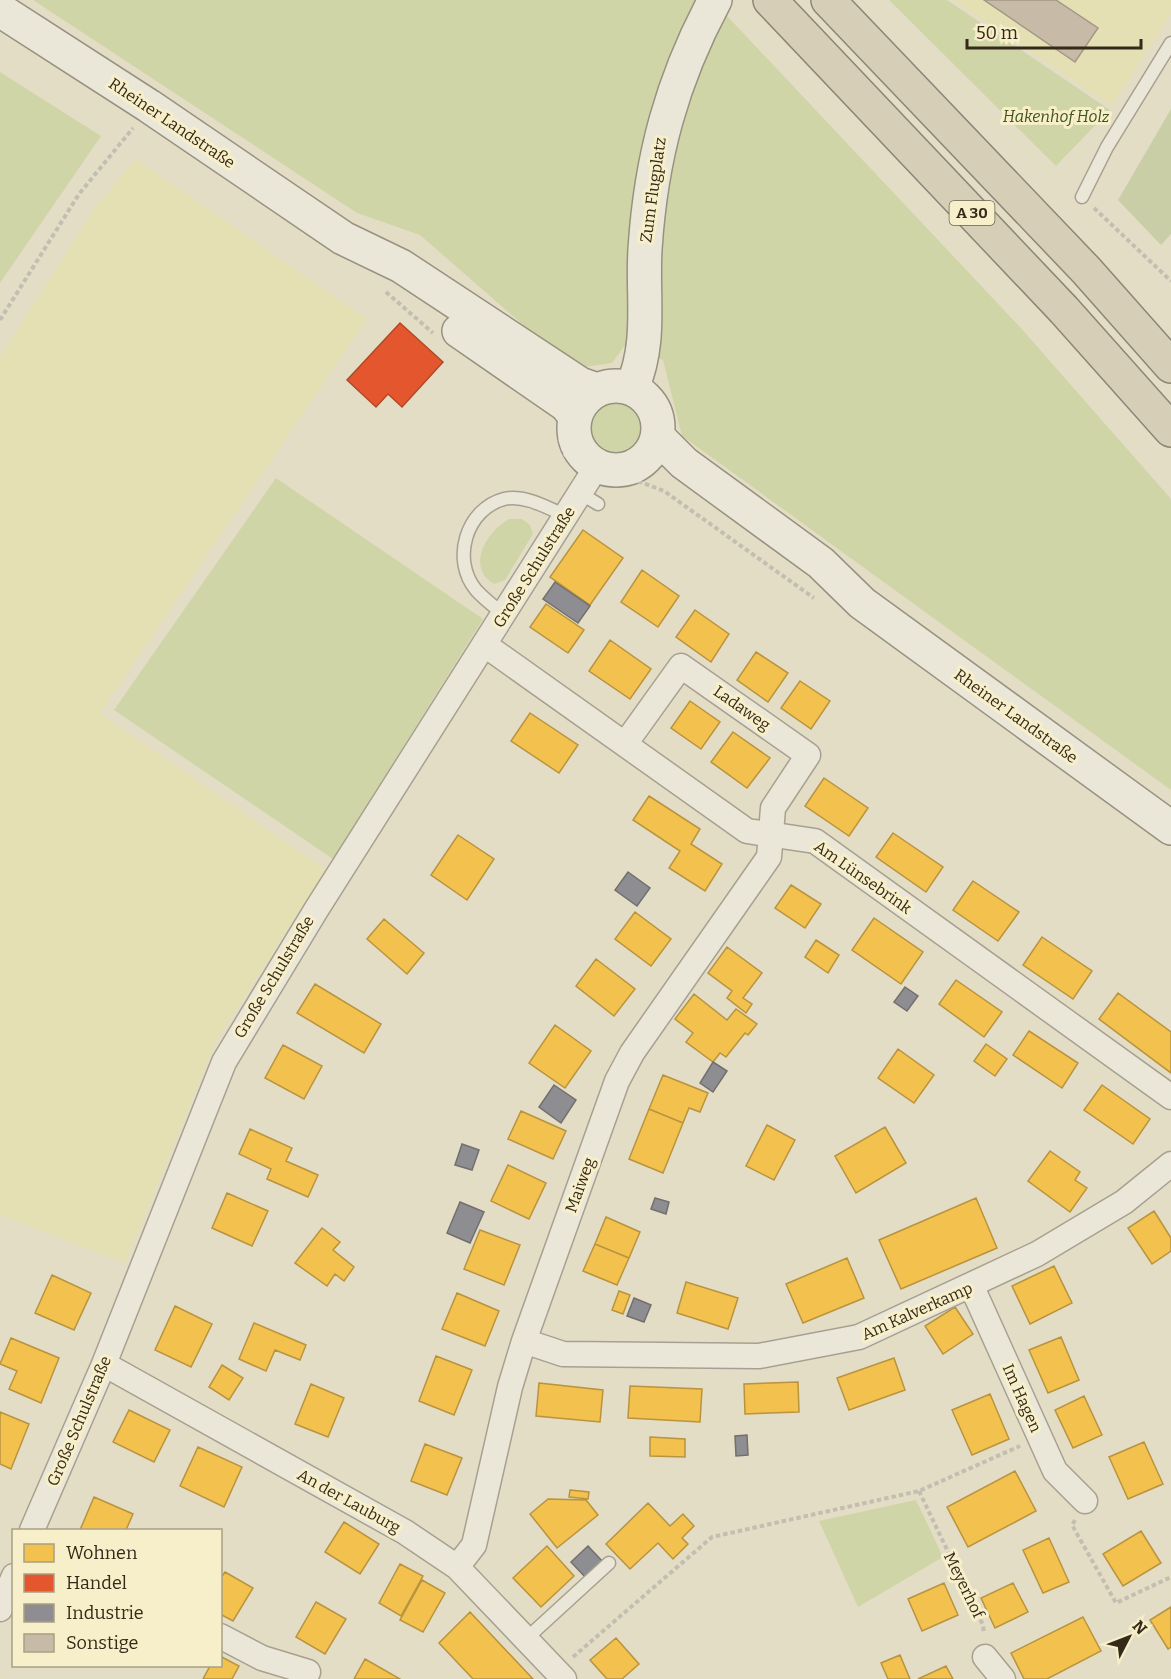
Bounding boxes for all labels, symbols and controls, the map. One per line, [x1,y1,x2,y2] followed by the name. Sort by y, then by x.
[967,12,1141,50] scale bar
[976,22,1018,44] text: 50 m
[105,74,239,172] street label: Rheiner Landstraße
[1003,107,1110,126] park label: Hakenhof Holz
[636,136,670,244] street label: Zum Flugplatz
[950,201,994,225] road number: A 30
[489,503,579,631] street label: Große Schulstraße
[951,665,1081,767] street label: Rheiner Landstraße
[710,682,774,735] street label: Ladaweg
[811,836,915,918] street label: Am Lünsebrink
[230,912,318,1042] street label: Große Schulstraße
[561,1155,599,1215] street label: Maiweg
[859,1278,975,1344] street label: Am Kalverkamp
[43,1353,115,1489] street label: Große Schulstraße
[998,1361,1046,1435] street label: Im Hagen
[294,1465,404,1537] street label: An der Lauburg
[12,1529,222,1667] legend
[66,1542,138,1564] text: Wohnen
[940,1549,989,1622] street label: Meyerhof
[66,1572,127,1594] text: Handel
[66,1602,144,1624] text: Industrie
[1099,1607,1159,1667] north arrow
[1129,1616,1151,1638] text: N
[66,1632,138,1654] text: Sonstige

